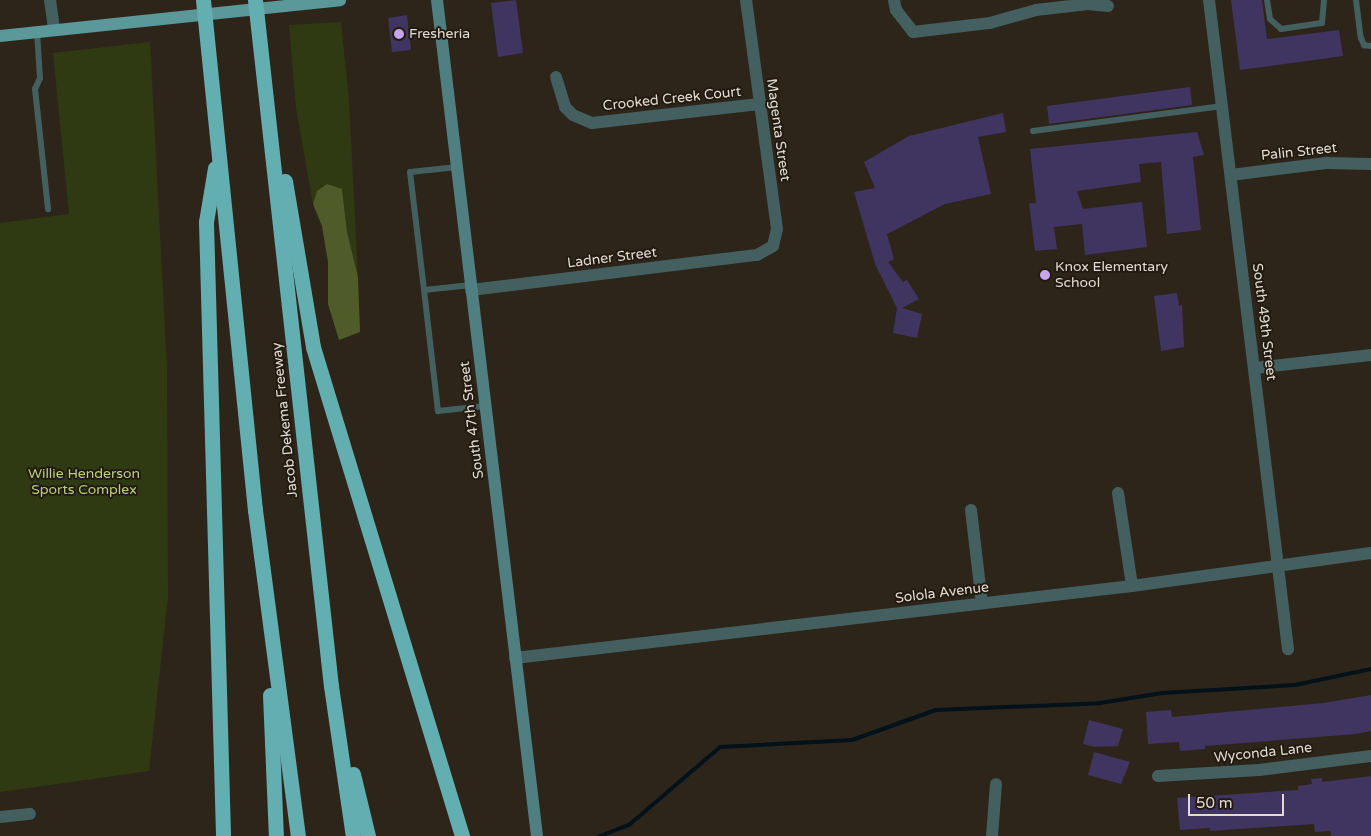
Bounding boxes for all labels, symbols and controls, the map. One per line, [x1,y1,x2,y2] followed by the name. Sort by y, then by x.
[409,26,470,42] place label: Fresheria
[393,28,405,40] marker: Fresheria
[762,78,794,182] street label: Magenta Street
[602,83,742,115] street label: Crooked Creek Court
[1260,140,1338,164] street label: Palin Street
[566,244,658,272] street label: Ladner Street
[1055,259,1168,292] place label: Knox Elementary School
[1248,262,1280,382] street label: South 49th Street
[1039,269,1051,281] marker: Knox Elementary School
[268,342,302,498] street label: Jacob Dekema Freeway
[456,360,488,480] street label: South 47th Street
[28,466,140,498] park label: Willie Henderson Sports Complex
[894,579,990,607] street label: Solola Avenue
[1213,739,1313,767] street label: Wyconda Lane
[1191,784,1287,816] scale bar
[1196,794,1233,812] text: 50 m

